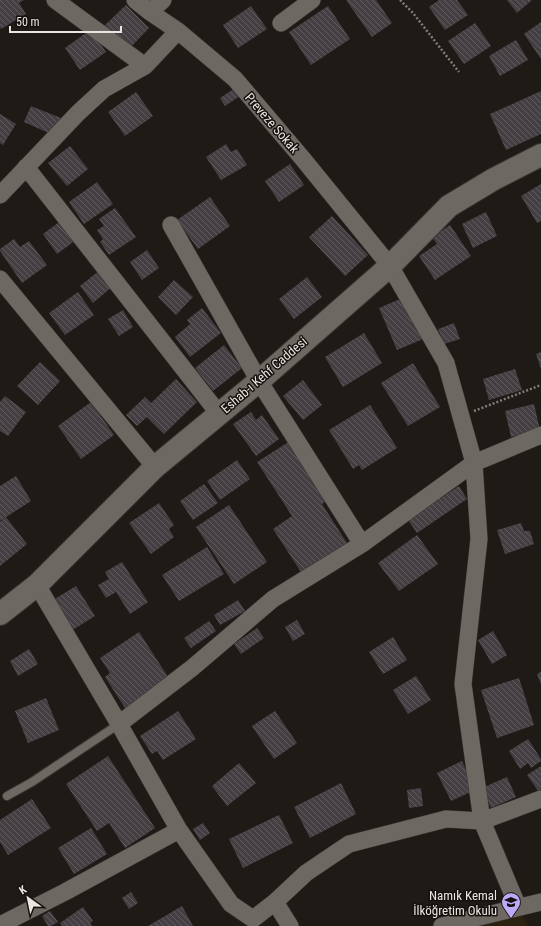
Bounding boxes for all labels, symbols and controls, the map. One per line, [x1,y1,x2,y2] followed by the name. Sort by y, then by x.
[10,8,121,34] scale bar
[16,15,40,29] text: 50 m
[242,90,302,156] street label: Preveze Sokak
[218,334,310,416] street label: Eshab-ı Kehf Caddesi
[8,878,48,918] north arrow
[17,882,30,897] text: K
[413,888,497,918] place label: Namık Kemal İlköğretim Okulu
[500,891,522,919] school or university icon: Namık Kemal İlköğretim Okulu

